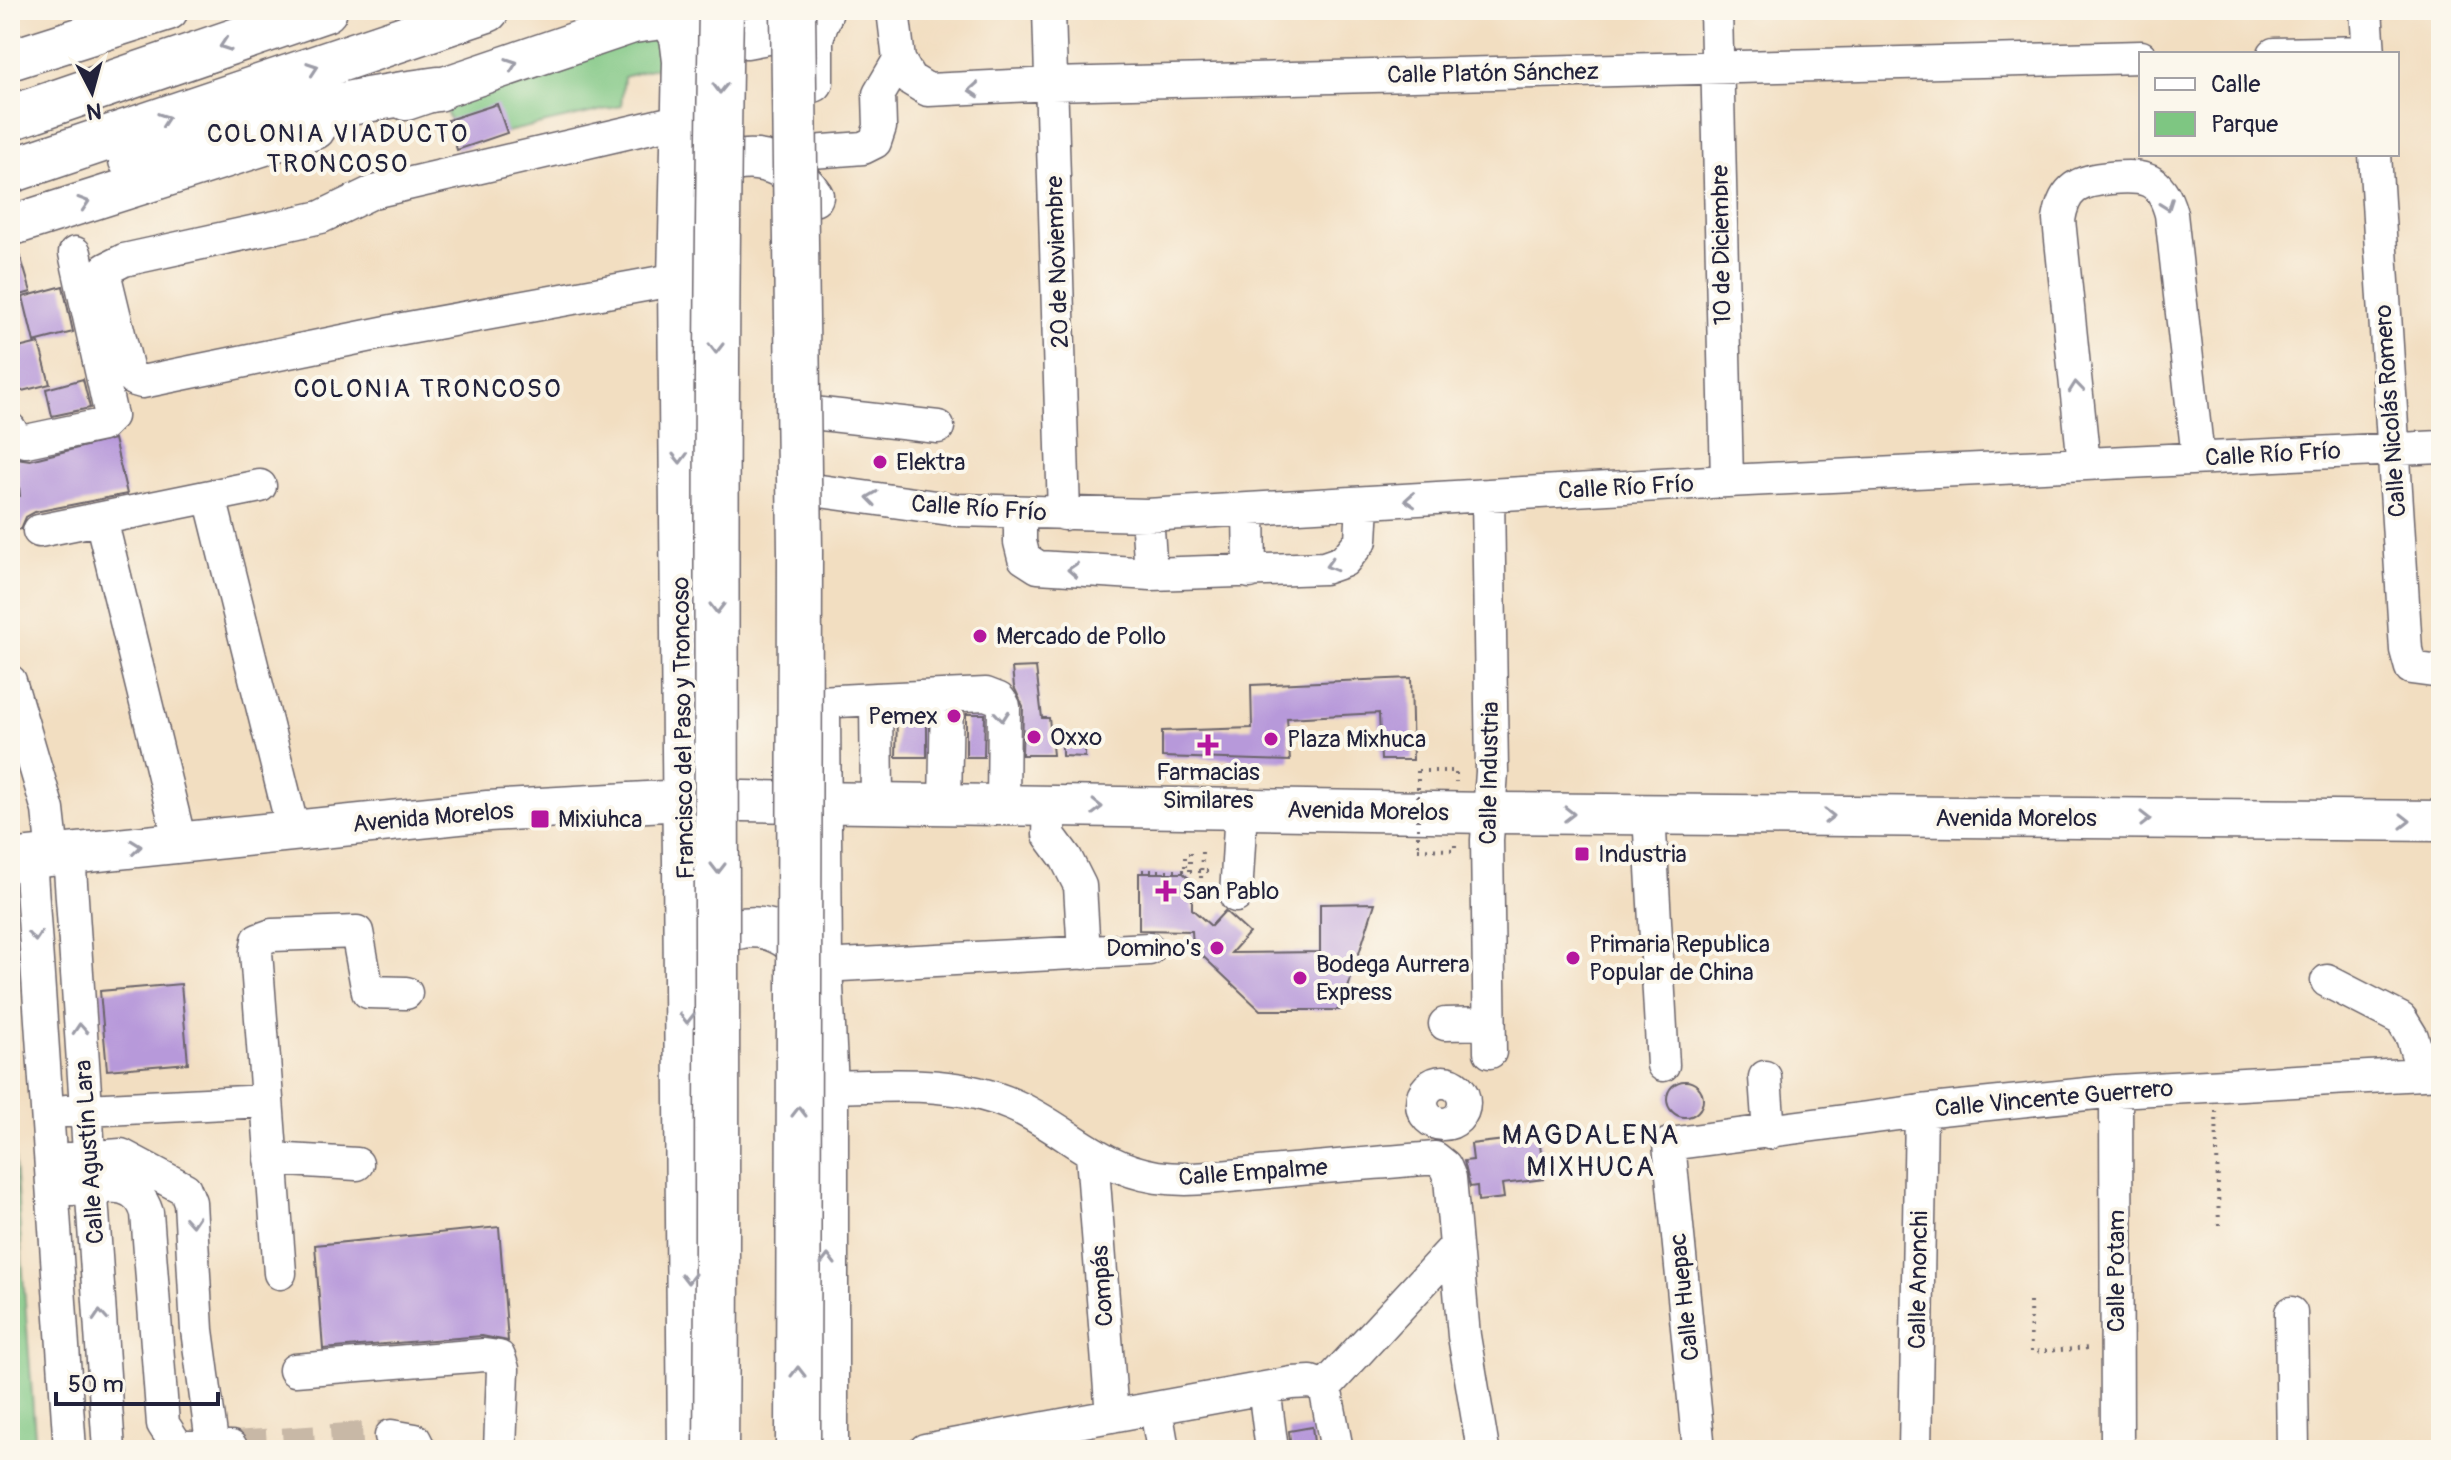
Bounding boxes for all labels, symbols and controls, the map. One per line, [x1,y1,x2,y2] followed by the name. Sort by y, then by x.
[218,35,232,51] one-way arrow
[52,52,132,132] north arrow
[2139,52,2399,156] legend
[1387,57,1599,90] street label: Calle Platón Sánchez
[504,58,518,74] one-way arrow
[305,62,319,78] one-way arrow
[2211,70,2260,99] text: Calle
[967,81,980,98] one-way arrow
[711,82,729,95] one-way arrow
[85,96,103,126] text: N
[2211,110,2278,139] text: Parque
[156,112,170,128] one-way arrow
[207,118,469,180] district label: COLONIA VIADUCTO TRONCOSO
[1706,164,1737,325] street label: 10 de Diciembre
[1040,175,1075,349] street label: 20 de Noviembre
[77,196,91,212] one-way arrow
[2157,197,2174,211] one-way arrow
[2369,304,2412,518] street label: Calle Nicolás Romero
[707,342,724,355] one-way arrow
[294,373,562,405] district label: COLONIA TRONCOSO
[2068,380,2085,393] one-way arrow
[2204,436,2342,473] street label: Calle Río Frío
[896,448,965,477] place label: Elektra
[671,452,689,465] one-way arrow
[871,453,889,471] marker: Elektra
[1557,469,1695,506] street label: Calle Río Frío
[910,489,1048,528] street label: Calle Río Frío
[865,490,878,507] one-way arrow
[1403,491,1416,508] one-way arrow
[1325,556,1338,572] one-way arrow
[1066,562,1079,579] one-way arrow
[666,576,701,880] street label: Francisco del Paso y Troncoso
[708,602,726,615] one-way arrow
[996,622,1166,651] place label: Mercado de Pollo
[971,627,989,645] marker: Mercado de Pollo
[1474,701,1505,845] street label: Calle Industria
[868,702,938,731] place label: Pemex
[945,707,963,725] marker: Pemex
[994,709,1011,722] one-way arrow
[1050,723,1102,752] place label: Oxxo
[1287,725,1426,754] place label: Plaza Mixhuca
[1025,728,1043,746] marker: Oxxo
[1262,730,1280,748] marker: Plaza Mixhuca
[1199,736,1217,754] marker: Farmacias Similares
[1156,758,1260,815] place label: Farmacias Similares
[351,796,515,839] street label: Avenida Morelos
[1287,796,1449,827] street label: Avenida Morelos
[1091,798,1104,816] one-way arrow
[1935,804,2097,833] street label: Avenida Morelos
[558,805,643,834] place label: Mixiuhca
[1563,805,1576,823] one-way arrow
[1823,807,1836,825] one-way arrow
[529,808,551,830] marker: Mixiuhca
[2139,810,2152,827] one-way arrow
[2399,812,2412,830] one-way arrow
[130,838,143,855] one-way arrow
[1598,840,1687,869] place label: Industria
[1573,845,1591,863] marker: Industria
[709,862,727,875] one-way arrow
[1182,877,1279,906] place label: San Pablo
[1157,882,1175,900] marker: San Pablo
[26,929,43,942] one-way arrow
[1589,930,1770,987] place label: Primaria Republica Popular de China
[1106,934,1201,963] place label: Domino's
[1208,939,1226,957] marker: Domino's
[1564,949,1582,967] marker: Primaria Republica Popular de China
[1316,950,1470,1007] place label: Bodega Aurrera Express
[1291,969,1309,987] marker: Bodega Aurrera Express
[678,1012,696,1025] one-way arrow
[72,1022,89,1035] one-way arrow
[69,1059,110,1245] street label: Calle Agustín Lara
[1934,1074,2175,1123] street label: Calle Vincente Guerrero
[790,1105,808,1118] one-way arrow
[1502,1118,1680,1185] district label: MAGDALENA MIXHUCA
[1177,1153,1329,1192] street label: Calle Empalme
[2102,1210,2131,1332] street label: Calle Potam
[1903,1211,1934,1349] street label: Calle Anonchi
[183,1215,200,1228] one-way arrow
[1663,1232,1706,1362] street label: Calle Huepac
[1085,1244,1120,1328] street label: Compás
[819,1253,837,1266] one-way arrow
[679,1272,697,1285] one-way arrow
[92,1309,109,1322] one-way arrow
[56,1356,218,1406] scale bar
[790,1365,807,1378] one-way arrow
[68,1370,124,1399] text: 50 m

